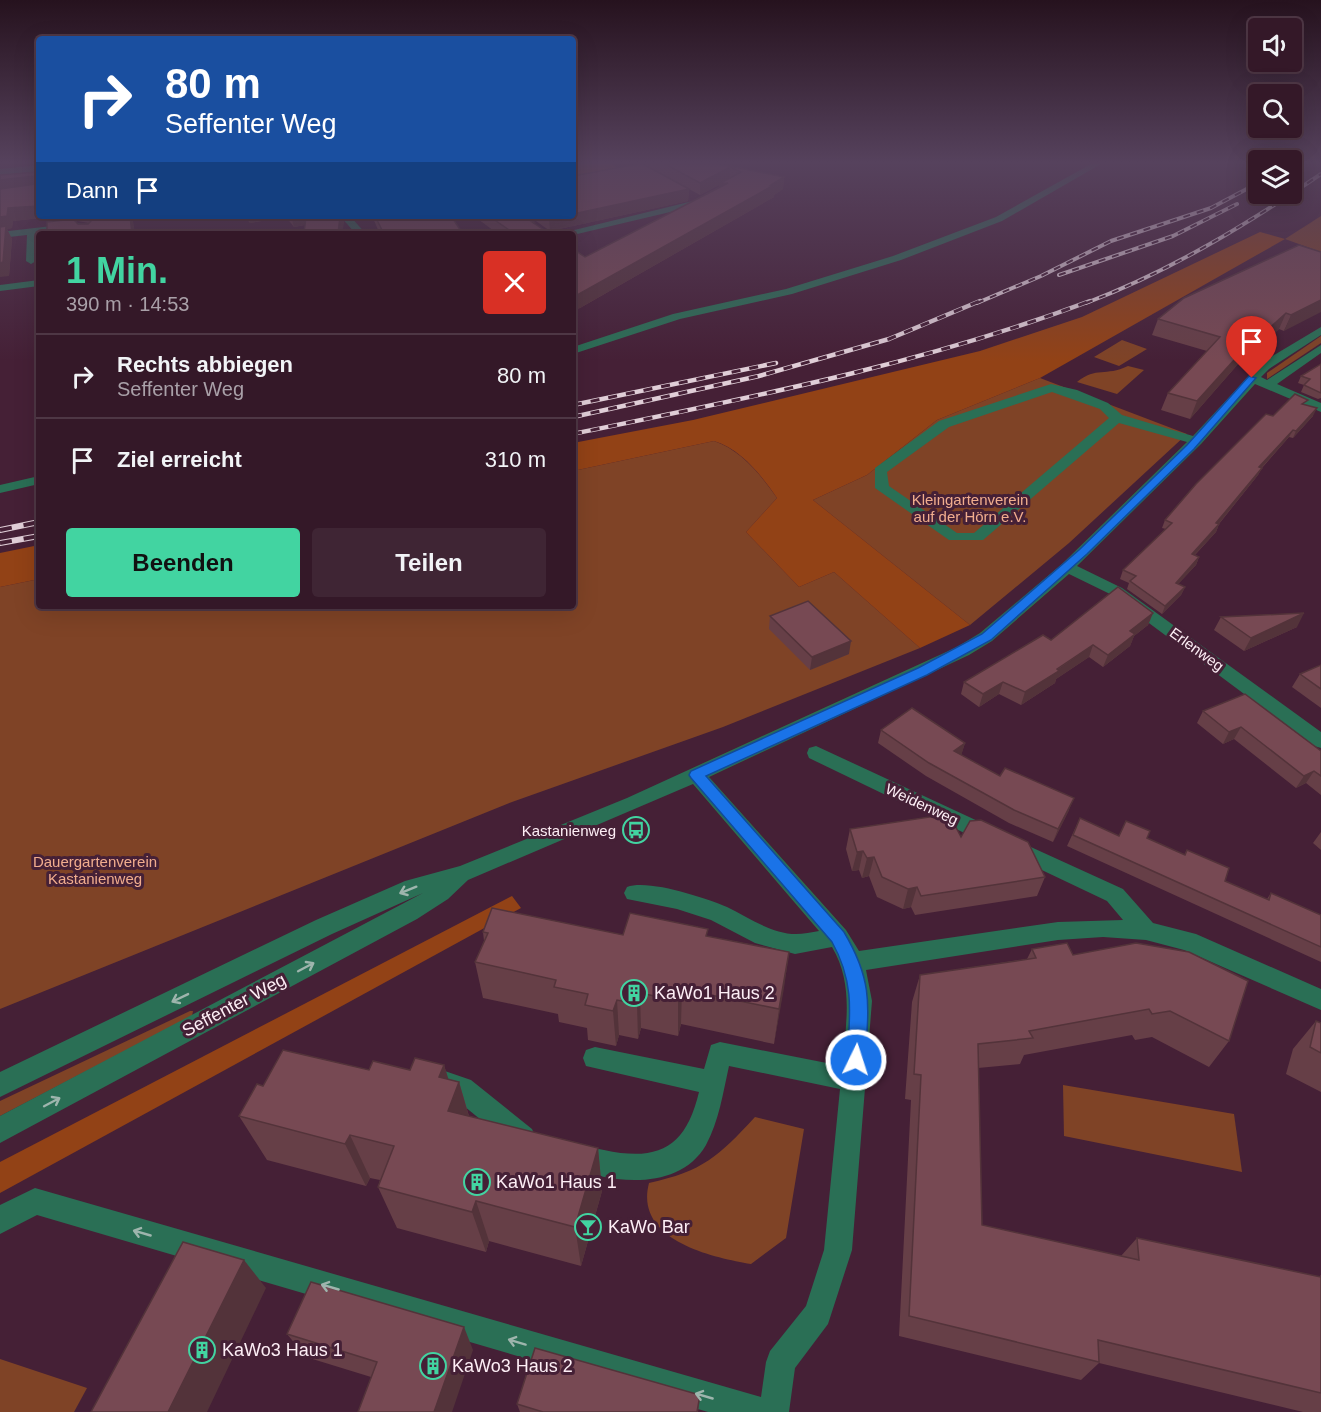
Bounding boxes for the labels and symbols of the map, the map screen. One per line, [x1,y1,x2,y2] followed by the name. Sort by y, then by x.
[1226,316,1277,378] pin
[912,491,1028,525] park label: Kleingartenverein auf der Hörn e.V.
[1167,624,1227,674] street label: Erlenweg
[883,780,961,828] street label: Weidenweg
[621,815,651,845] bus stop icon: Kastanienweg
[522,822,616,839] place label: Kastanienweg
[33,853,157,887] park label: Dauergartenverein Kastanienweg
[399,885,417,896] one-way arrow
[297,961,315,973] one-way arrow
[179,969,289,1041] street label: Seffenter Weg
[619,978,649,1008] building icon: KaWo1 Haus 2
[654,983,775,1003] place label: KaWo1 Haus 2
[171,992,189,1004] one-way arrow
[824,1028,888,1092] position arrow
[42,1096,60,1107] one-way arrow
[462,1167,492,1197] building icon: KaWo1 Haus 1
[496,1172,617,1192] place label: KaWo1 Haus 1
[573,1212,603,1242] bar icon: KaWo Bar
[608,1217,690,1237] place label: KaWo Bar
[133,1227,152,1238] one-way arrow
[321,1281,340,1292] one-way arrow
[187,1335,217,1365] building icon: KaWo3 Haus 1
[508,1336,527,1347] one-way arrow
[222,1340,343,1360] place label: KaWo3 Haus 1
[418,1351,448,1381] building icon: KaWo3 Haus 2
[452,1356,573,1376] place label: KaWo3 Haus 2
[695,1390,714,1401] one-way arrow

